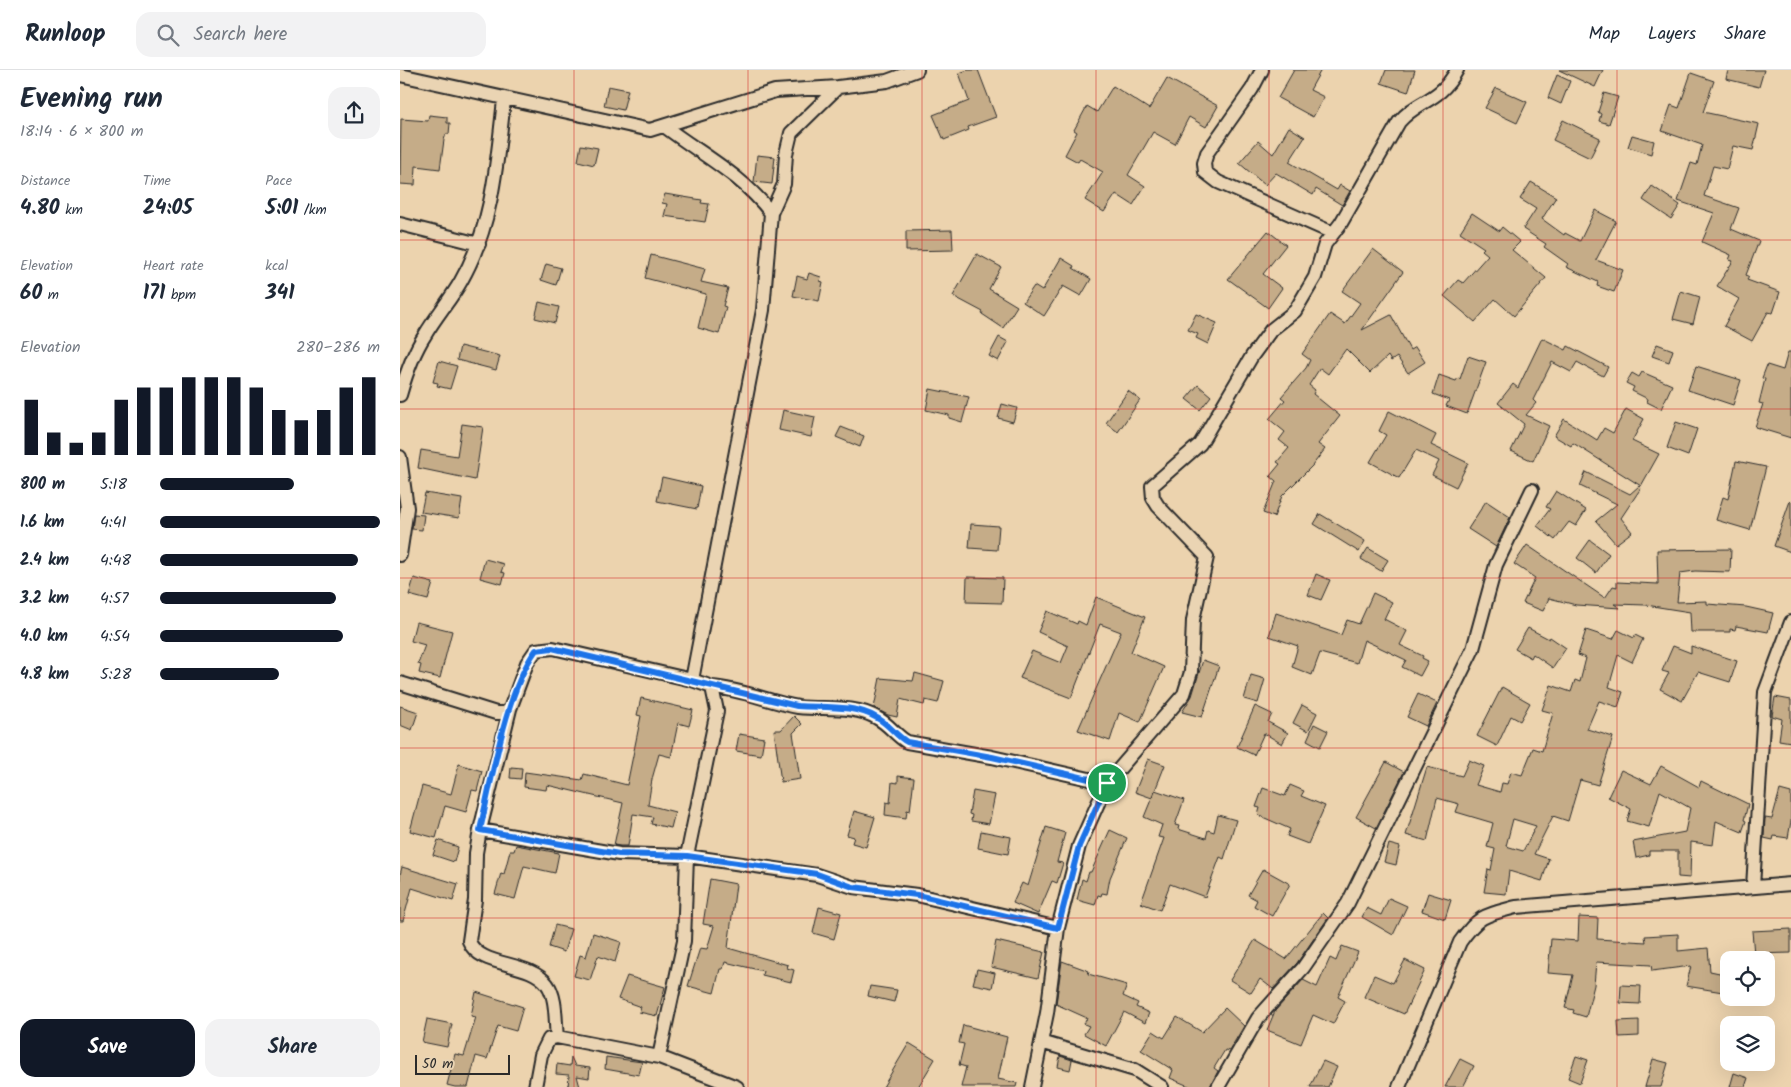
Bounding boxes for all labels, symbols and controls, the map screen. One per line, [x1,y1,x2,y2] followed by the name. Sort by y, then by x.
[136,12,486,57] search box
[25,15,106,54] text: Runloop
[194,20,287,50] text: Search here
[1589,20,1620,49] text: Map
[1648,20,1696,49] text: Layers
[1724,20,1766,49] text: Share
[154,21,182,49] icon: search
[20,77,163,122] text: Evening run
[328,87,380,139] button: share
[20,119,143,144] text: 18:14 · 6 × 800 m
[20,170,70,192] text: Distance
[143,170,171,192] text: Time
[265,170,292,192] text: Pace
[20,192,60,225] text: 4.80
[143,192,193,225] text: 24:05
[265,192,298,225] text: 5:01
[60,199,83,221] text: km
[298,199,327,221] text: /km
[20,255,73,277] text: Elevation
[143,255,204,277] text: Heart rate
[265,255,288,277] text: kcal
[20,277,42,310] text: 60
[143,277,165,310] text: 171
[265,277,295,310] text: 341
[42,284,59,306] text: m
[165,284,196,306] text: bpm
[20,335,81,360] text: Elevation
[296,335,380,360] text: 280–286 m
[20,472,65,497] text: 800 m
[100,472,127,497] text: 5:18
[20,510,64,535] text: 1.6 km
[100,510,127,535] text: 4:41
[20,548,69,573] text: 2.4 km
[100,548,131,573] text: 4:48
[20,586,69,611] text: 3.2 km
[100,586,129,611] text: 4:57
[20,624,68,649] text: 4.0 km
[100,624,130,649] text: 4:54
[20,662,69,687] text: 4.8 km
[100,662,131,687] text: 5:28
[1086,762,1128,804] pin
[1093,769,1121,797] icon: arrive
[1720,951,1775,1071] map controls
[1720,951,1775,1006] button: locate
[1720,1016,1775,1071] button: layers
[20,1019,195,1077] button: Save
[205,1019,380,1077] button: Share
[415,1052,510,1075] scale bar
[422,1053,453,1075] text: 50 m

